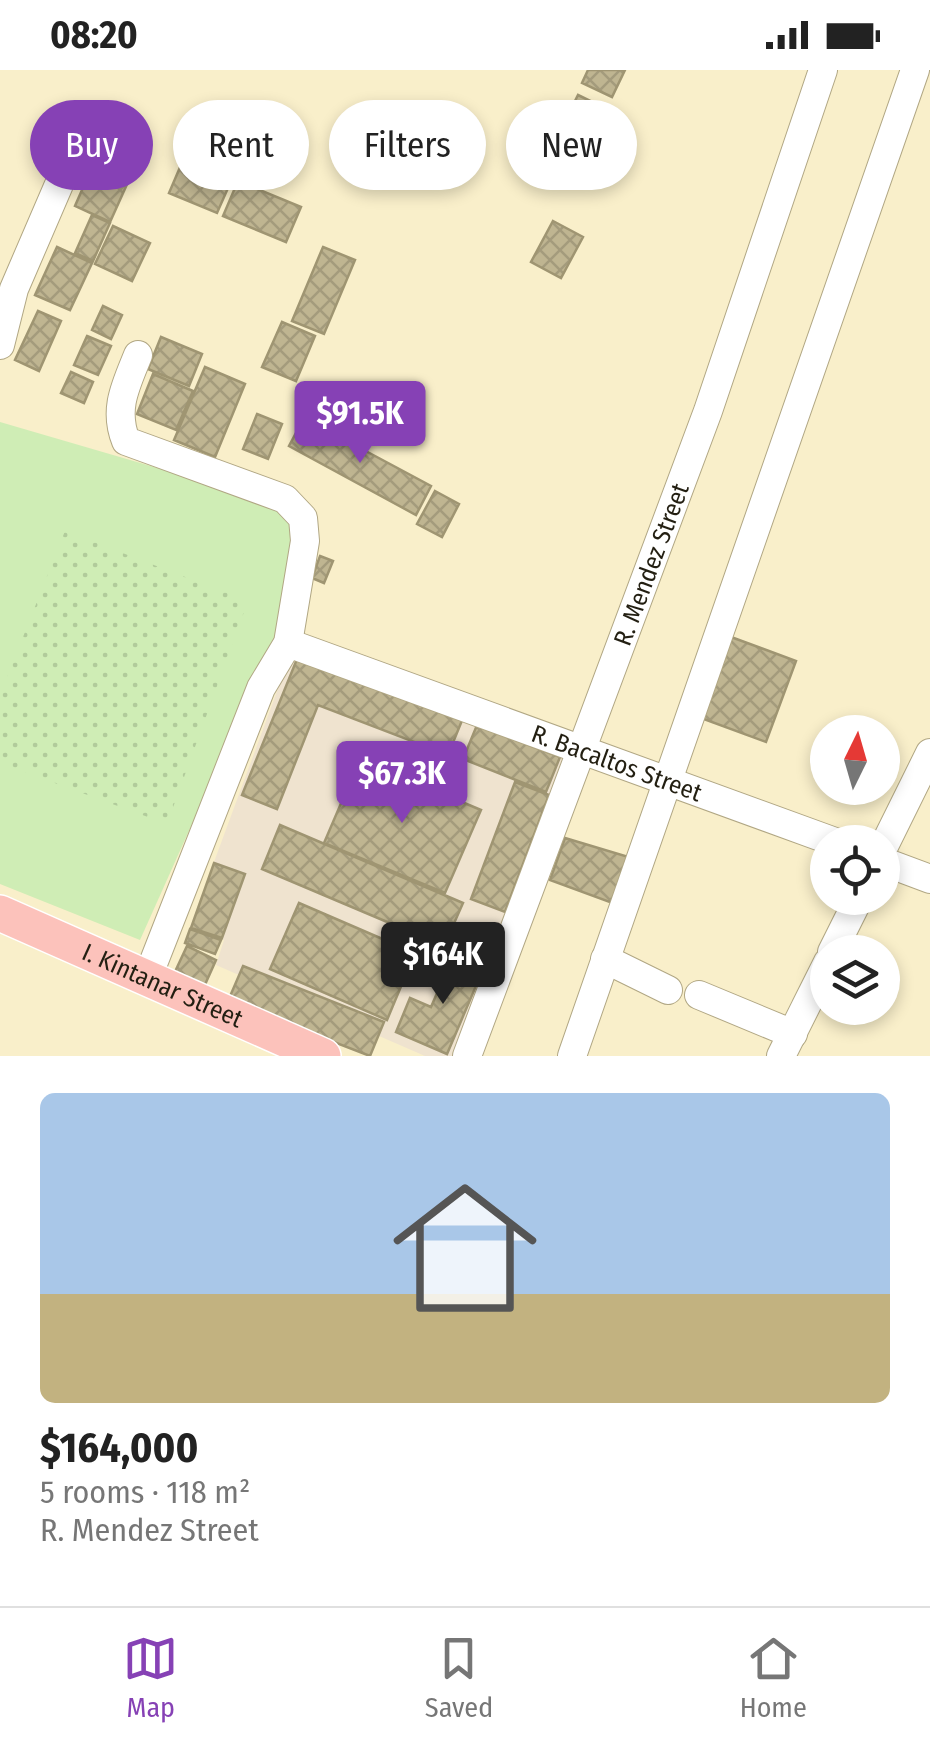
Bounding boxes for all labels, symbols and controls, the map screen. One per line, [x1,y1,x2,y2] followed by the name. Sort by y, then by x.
[50,12,138,58] text: 08:20
[30,100,153,190] chip: Buy
[173,100,309,190] chip: Rent
[329,100,486,190] chip: Filters
[506,100,637,190] chip: New
[279,381,441,466] pin: $91.5K
[317,394,403,432] text: $91.5K
[608,478,696,650] street label: R. Mendez Street
[810,715,900,805] north arrow
[810,715,900,1025] map controls
[527,719,707,809] street label: R. Bacaltos Street
[321,741,483,826] pin: $67.3K
[358,754,446,792] text: $67.3K
[810,825,900,915] button: locate
[373,922,513,1007] pin: $164K
[403,935,483,973] text: $164K
[810,935,900,1025] button: layers
[77,937,248,1035] street label: I. Kintanar Street
[375,1158,555,1338] icon: home
[40,1423,198,1473] text: $164,000
[40,1473,250,1511] text: 5 rooms · 118 m²
[40,1511,259,1549] text: R. Mendez Street
[123,1631,178,1724] tab: Map
[425,1631,493,1724] tab: Saved
[740,1631,807,1724] tab: Home

